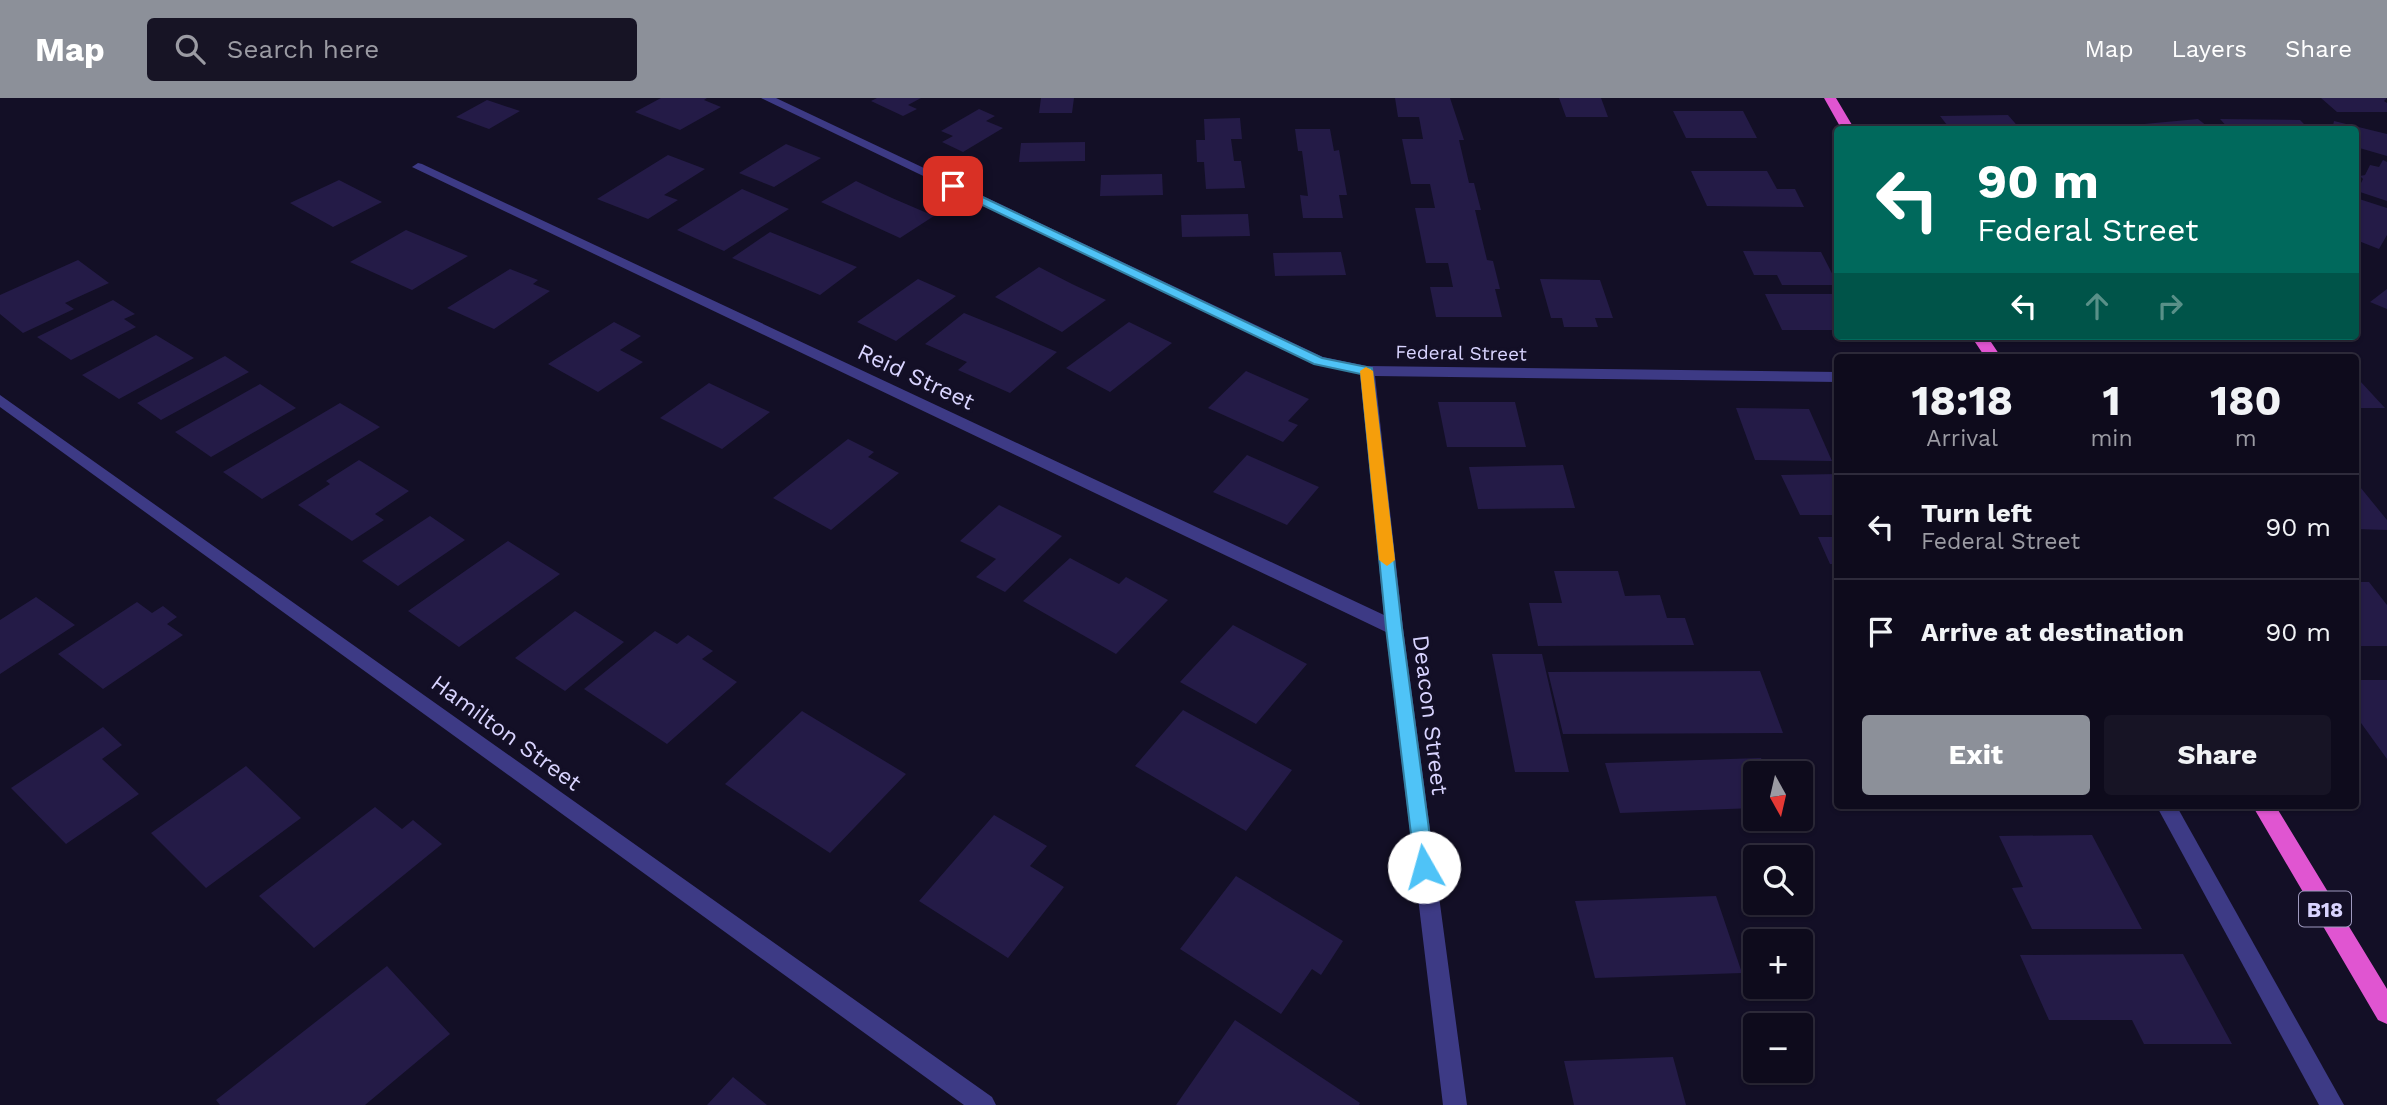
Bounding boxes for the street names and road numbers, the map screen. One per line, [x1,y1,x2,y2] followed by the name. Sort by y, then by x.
[853,338,979,416] street label: Reid Street
[1395,340,1527,366] street label: Federal Street
[1407,634,1453,797] street label: Deacon Street
[426,669,587,797] street label: Hamilton Street
[2299,892,2351,926] road number: B18

